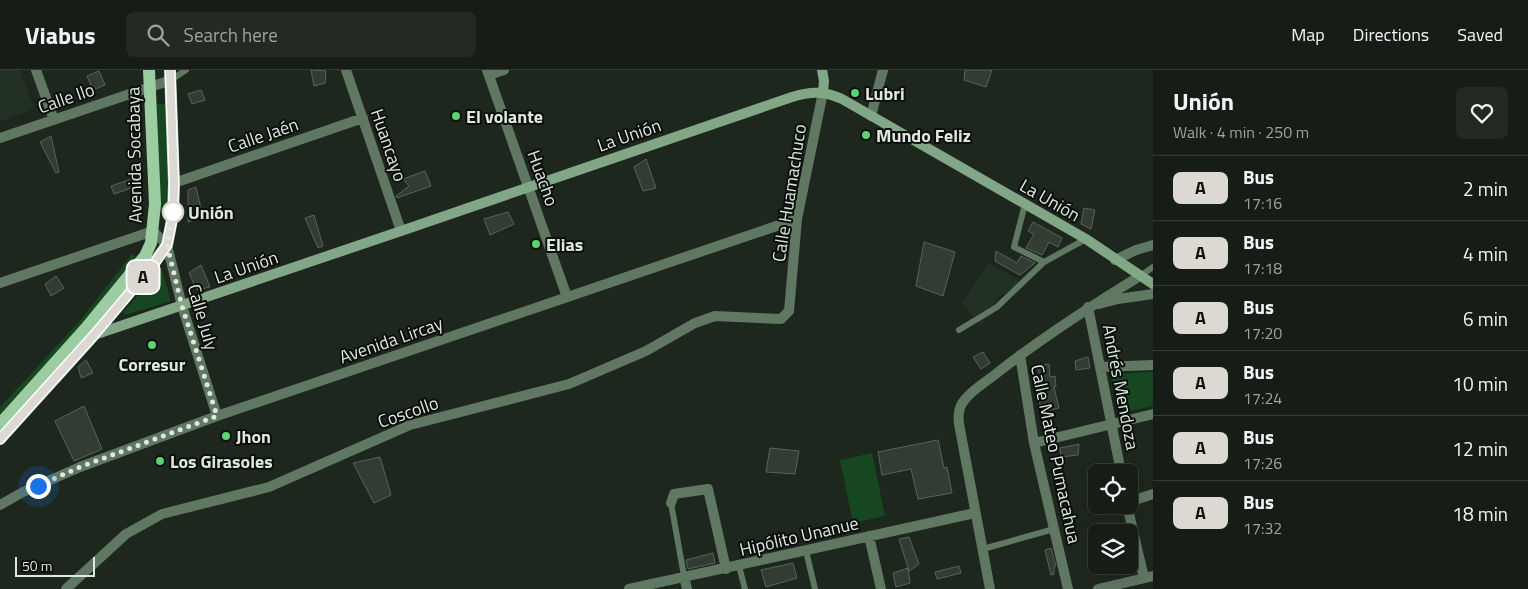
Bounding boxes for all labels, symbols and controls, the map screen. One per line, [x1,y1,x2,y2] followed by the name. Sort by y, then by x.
[126,12,476,57] search box
[25,17,96,53] text: Viabus
[184,20,278,49] text: Search here
[144,21,172,49] icon: search
[1291,21,1325,48] text: Map
[1353,21,1429,48] text: Directions
[1457,21,1503,48] text: Saved
[34,76,98,120] street label: Calle Ilo
[865,80,905,107] place label: Lubri
[1173,83,1234,119] text: Unión
[119,87,149,223] street label: Avenida Socabaya
[849,87,861,99] marker: Lubri
[1456,87,1508,139] button: heart
[466,103,543,130] place label: El volante
[364,105,414,185] street label: Huancayo
[224,110,302,160] street label: Calle Jaén
[450,110,462,122] marker: El volante
[593,111,665,159] street label: La Unión
[1173,120,1309,144] text: Walk · 4 min · 250 m
[765,122,813,264] street label: Calle Huamachuco
[876,122,971,149] place label: Mundo Feliz
[860,129,872,141] marker: Mundo Feliz
[520,146,566,210] street label: Huacho
[1243,162,1274,191] text: Bus
[1015,172,1085,228] street label: La Unión
[1195,174,1206,201] text: A
[1463,174,1508,203] text: 2 min
[1243,191,1282,215] text: 17:16
[188,199,234,226] place label: Unión
[162,201,184,223] marker: Unión
[1243,227,1274,256] text: Bus
[546,231,583,258] place label: Elias
[530,238,542,250] marker: Elias
[1195,239,1206,266] text: A
[1463,239,1508,268] text: 4 min
[210,243,282,291] street label: La Unión
[1243,256,1282,280] text: 17:18
[127,261,159,293] line badge: A
[138,263,148,290] text: A
[181,281,225,354] street label: Calle July
[1243,292,1274,321] text: Bus
[1195,304,1206,331] text: A
[1463,304,1508,333] text: 6 min
[335,310,447,370] street label: Avenida Lircay
[1243,321,1282,345] text: 17:20
[1096,322,1146,452] street label: Andrés Mendoza
[146,339,158,351] marker: Corresur
[119,351,186,378] place label: Corresur
[1243,357,1274,386] text: Bus
[1024,362,1088,546] street label: Calle Mateo Pumacahua
[1195,369,1206,396] text: A
[1452,369,1508,398] text: 10 min
[1243,386,1282,410] text: 17:24
[374,389,442,435] street label: Coscollo
[1243,422,1274,451] text: Bus
[236,423,271,450] place label: Jhon
[220,430,232,442] marker: Jhon
[1195,434,1206,461] text: A
[1452,434,1508,463] text: 12 min
[170,448,273,475] place label: Los Girasoles
[1243,451,1282,475] text: 17:26
[154,455,166,467] marker: Los Girasoles
[1088,464,1138,574] map controls
[1088,464,1138,514] button: locate
[26,474,51,499] your location
[1243,487,1274,516] text: Bus
[1195,499,1206,526] text: A
[1452,499,1508,528] text: 18 min
[737,509,861,563] street label: Hipólito Unanue
[1243,516,1282,540] text: 17:32
[1088,524,1138,574] button: layers
[15,554,95,577] scale bar
[22,555,52,576] text: 50 m

